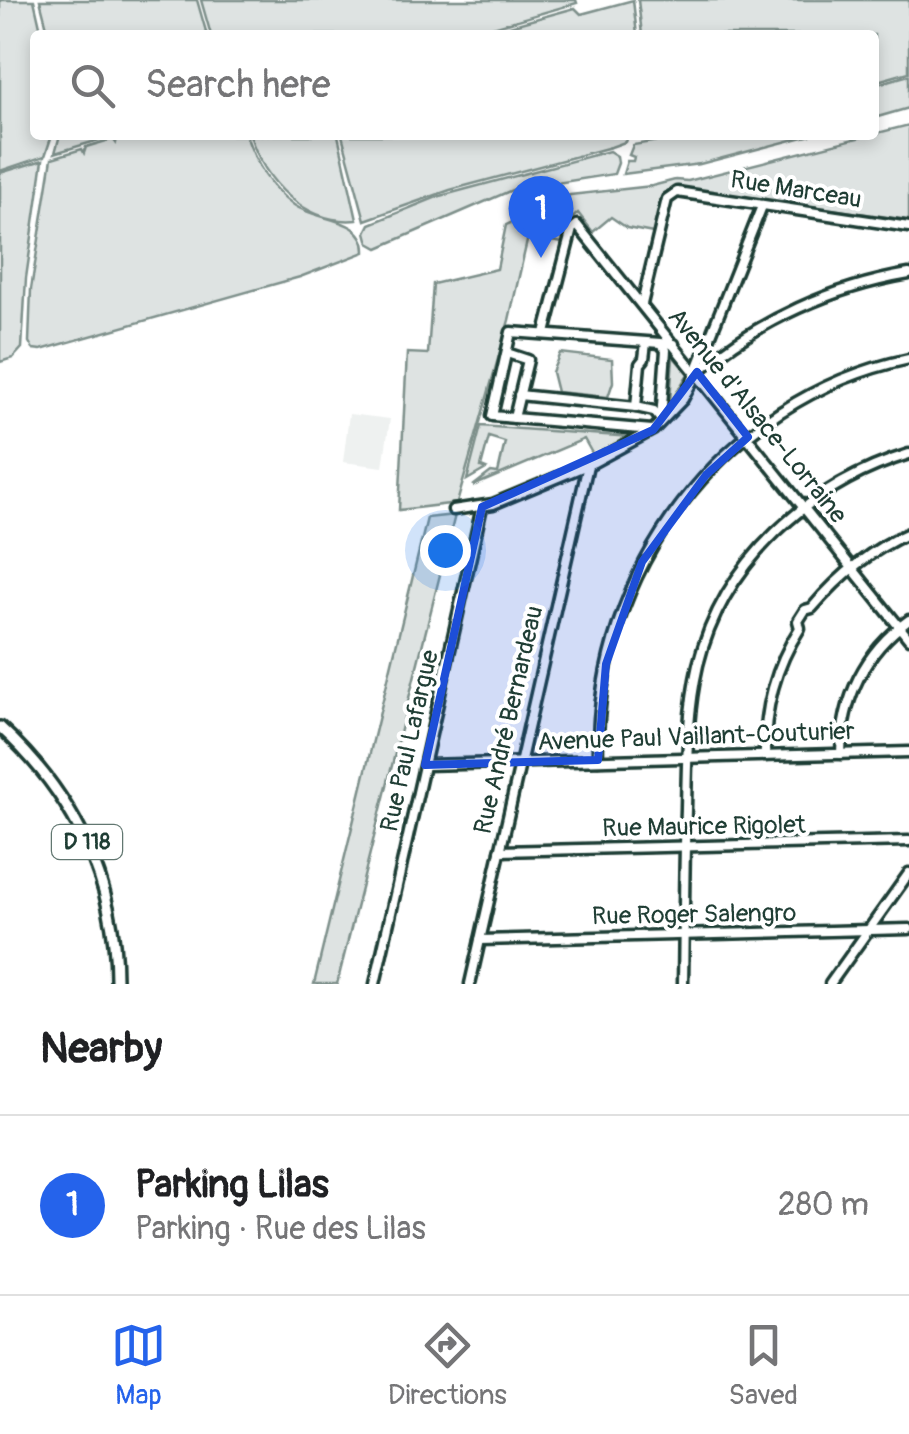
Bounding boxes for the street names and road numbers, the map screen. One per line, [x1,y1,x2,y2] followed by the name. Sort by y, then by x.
[728,164,864,216] street label: Rue Marceau
[661,302,854,530] street label: Avenue d'Alsace-Lorraine
[468,603,550,837] street label: Rue André Bernardeau
[374,646,446,835] street label: Rue Paul Lafargue
[537,716,855,758] street label: Avenue Paul Vaillant-Couturier
[602,810,807,844] street label: Rue Maurice Rigolet
[52,825,122,859] road number: D 118
[591,898,797,932] street label: Rue Roger Salengro

